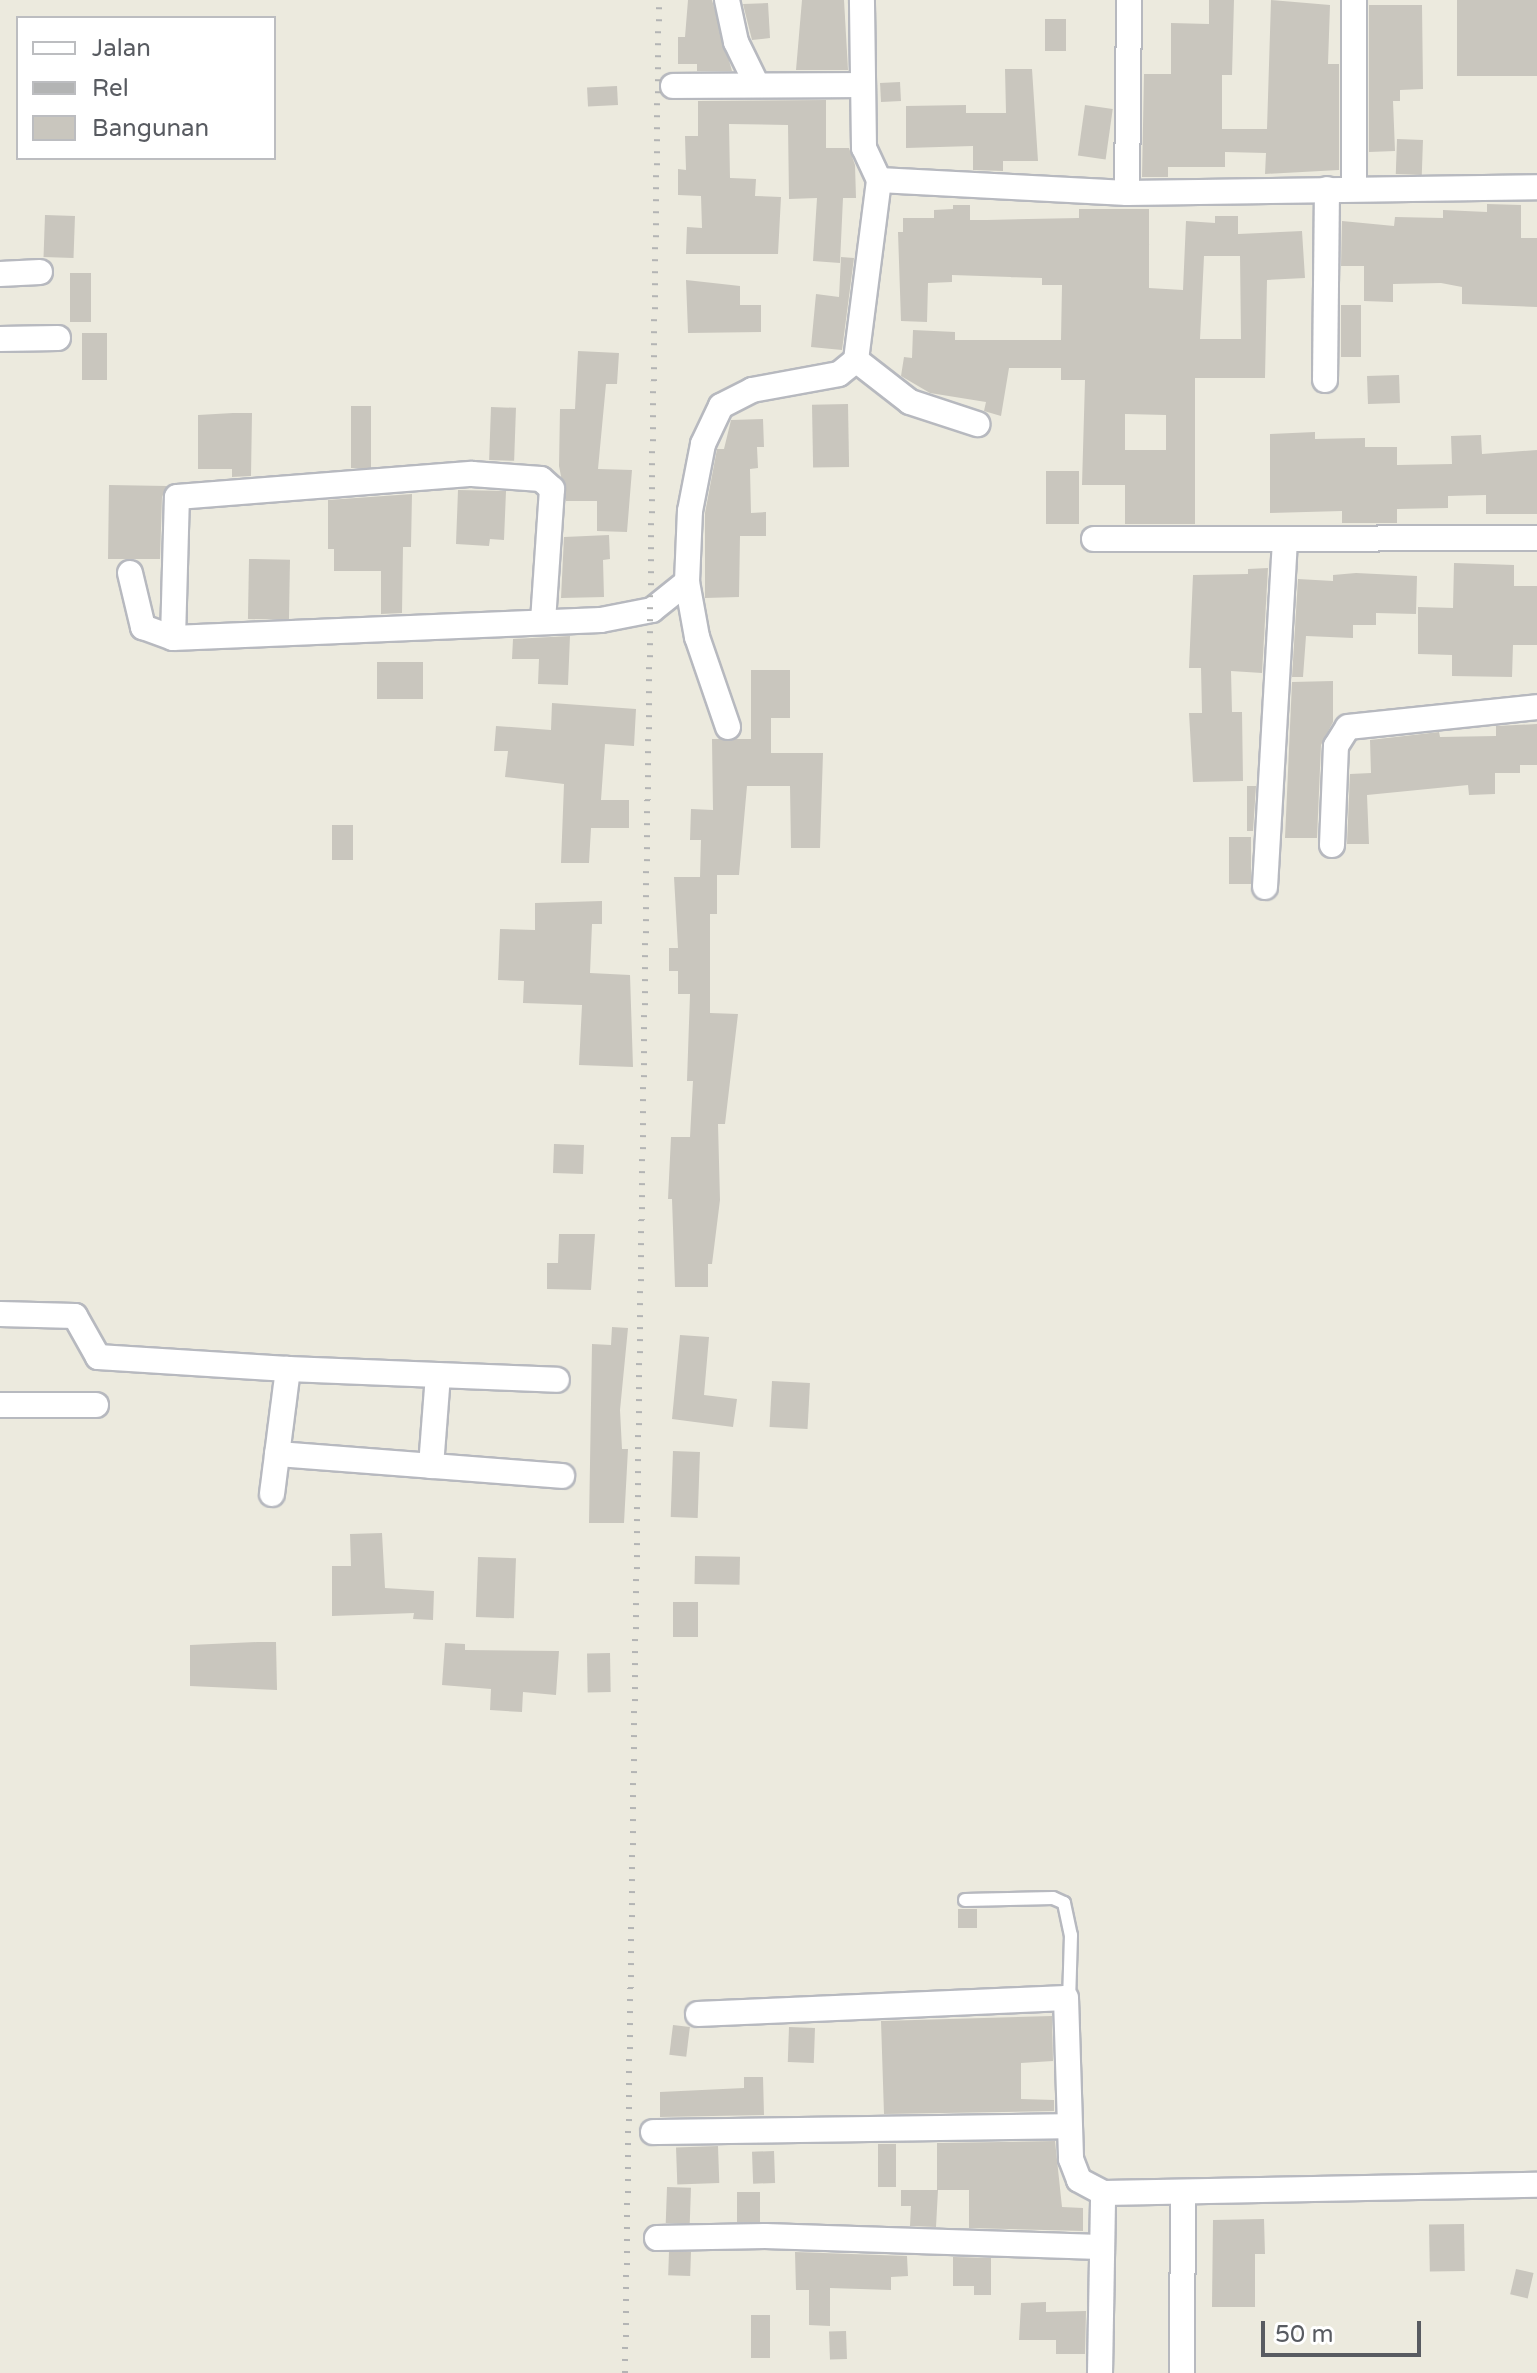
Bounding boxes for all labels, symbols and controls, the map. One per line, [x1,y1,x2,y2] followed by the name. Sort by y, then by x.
[16,16,276,160] legend
[92,34,151,63] text: Jalan
[92,74,129,103] text: Rel
[92,114,209,143] text: Bangunan
[1265,2305,1425,2355] scale bar
[1275,2320,1333,2349] text: 50 m

